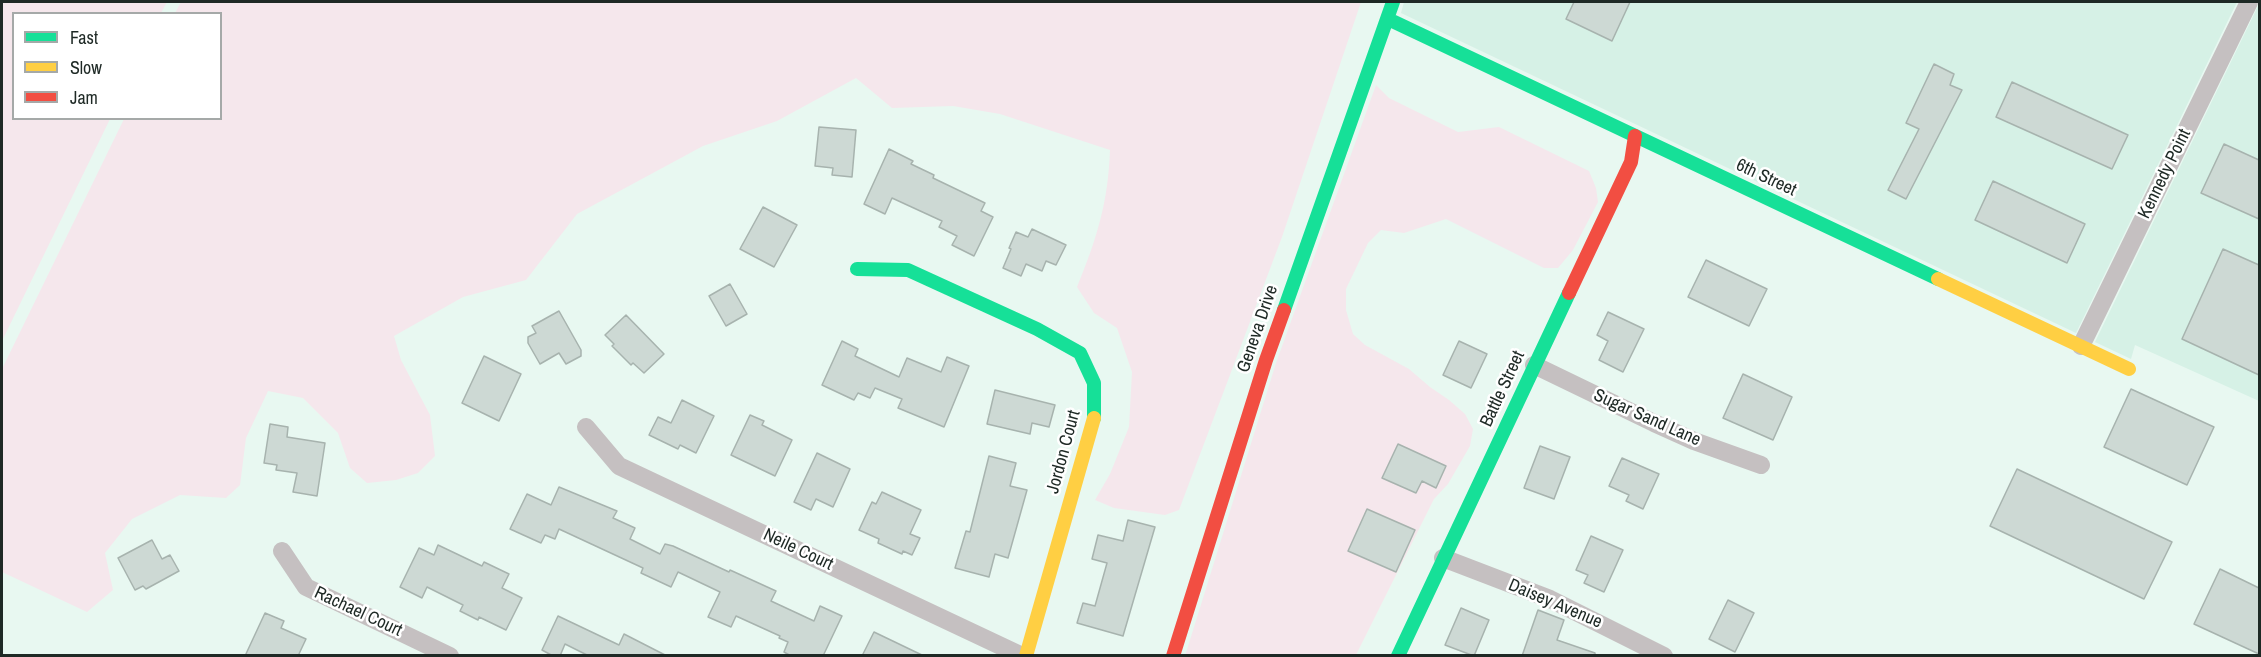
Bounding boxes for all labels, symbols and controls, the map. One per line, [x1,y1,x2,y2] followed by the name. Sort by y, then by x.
[12,12,222,120] legend
[70,25,98,50] text: Fast
[70,55,102,80] text: Slow
[70,85,98,110] text: Jam
[2134,126,2196,222] street label: Kennedy Point
[1732,155,1800,201] street label: 6th Street
[1233,282,1283,376] street label: Geneva Drive
[1476,348,1530,430] street label: Battle Street
[1590,385,1704,451] street label: Sugar Sand Lane
[1043,408,1085,496] street label: Jordon Court
[760,524,836,576] street label: Neile Court
[1505,575,1605,633] street label: Daisey Avenue
[311,582,405,642] street label: Rachael Court

